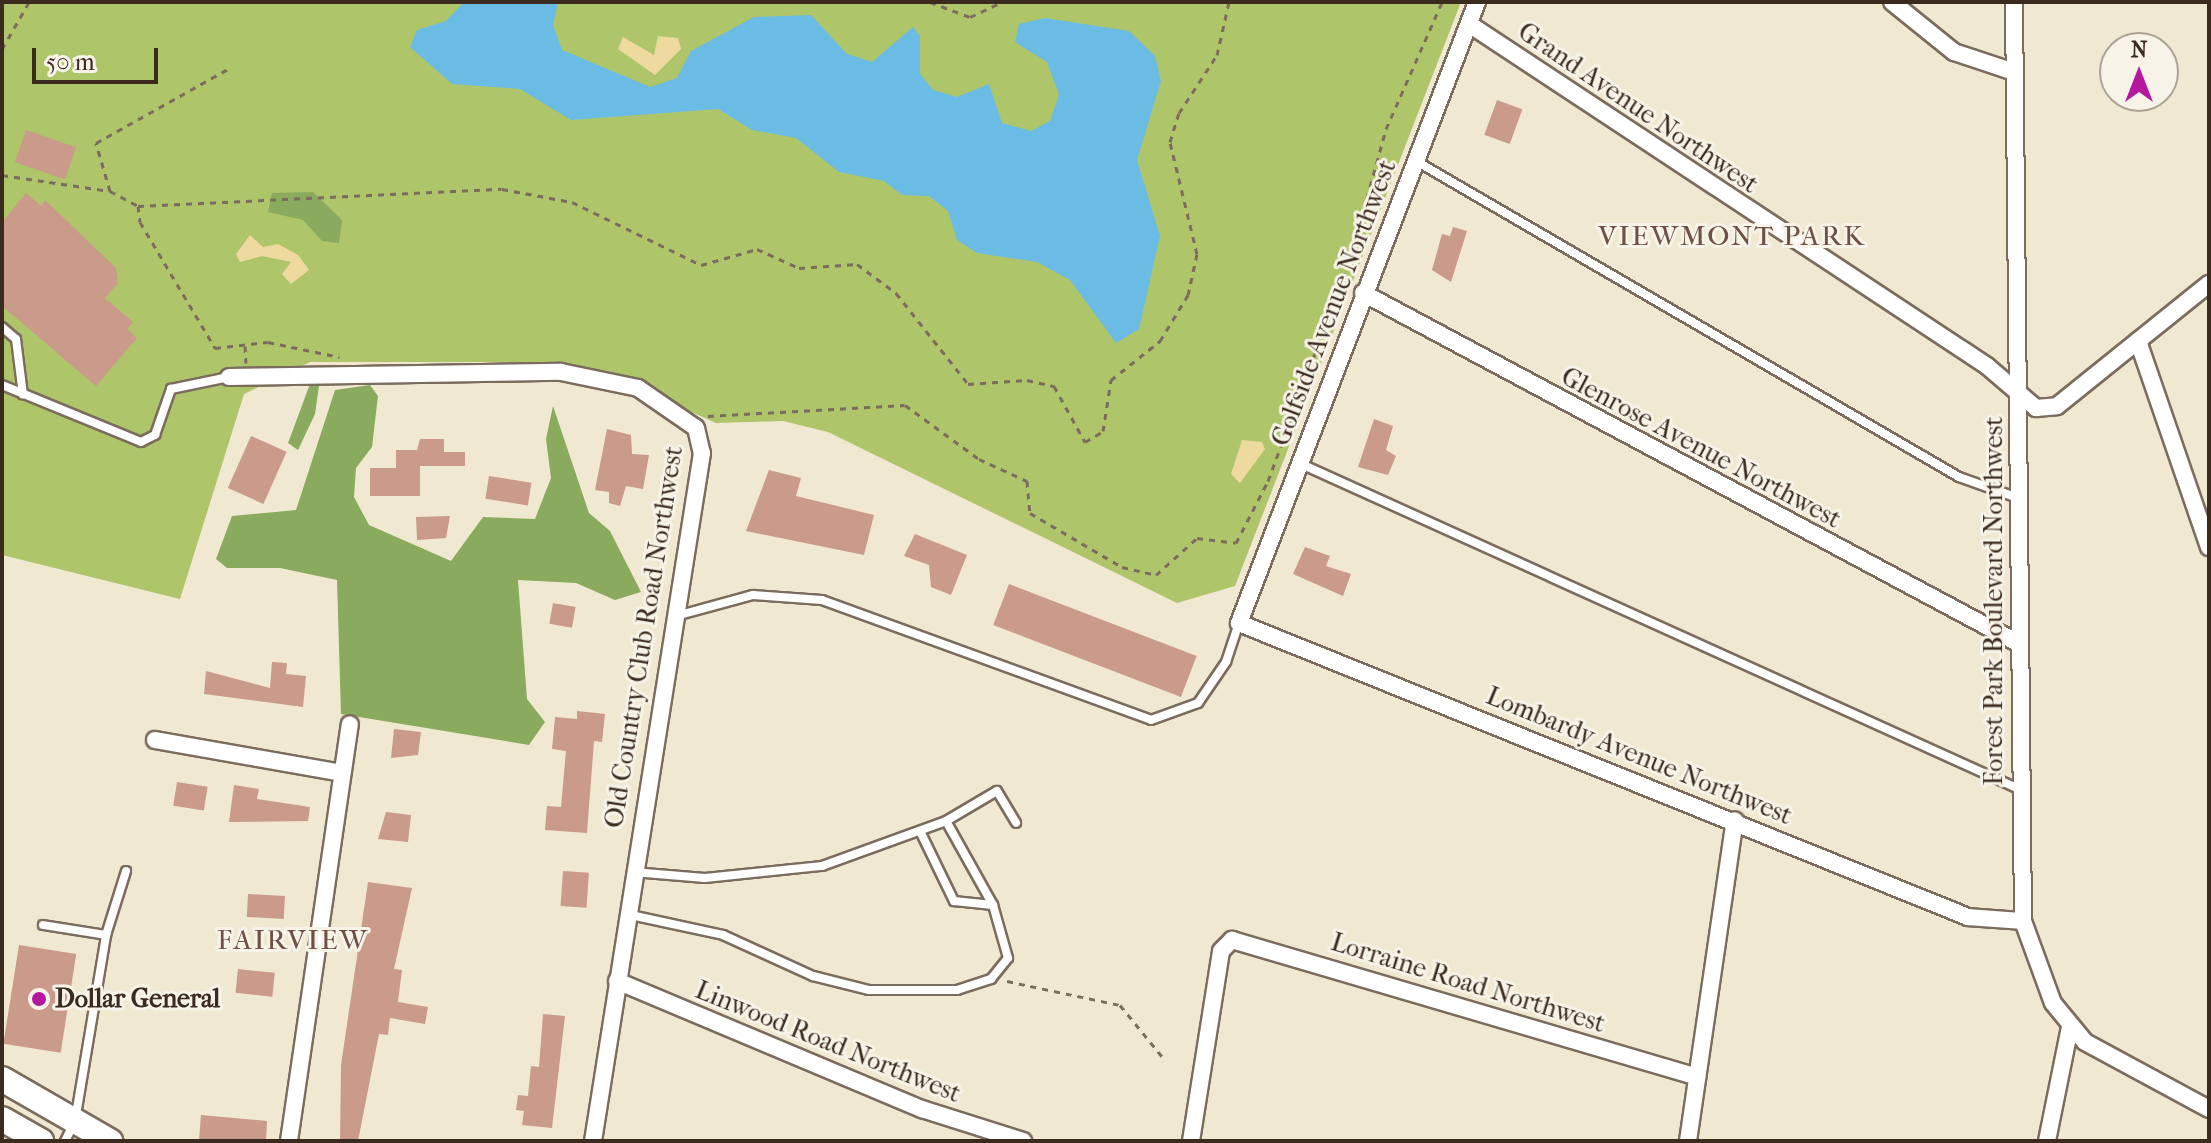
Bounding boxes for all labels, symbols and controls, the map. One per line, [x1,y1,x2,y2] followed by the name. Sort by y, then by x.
[1512,16,1764,200] street label: Grand Avenue Northwest
[36,32,162,82] scale bar
[2099,32,2179,112] north arrow
[2131,37,2147,63] text: N
[46,48,95,76] text: 50 m
[1265,156,1403,450] street label: Golfside Avenue Northwest
[1598,219,1866,253] district label: VIEWMONT PARK
[1556,361,1846,535] street label: Glenrose Avenue Northwest
[1978,416,2010,786] street label: Forest Park Boulevard Northwest
[598,444,690,830] street label: Old Country Club Road Northwest
[1482,680,1796,832] street label: Lombardy Avenue Northwest
[217,923,369,957] district label: FAIRVIEW
[1327,926,1609,1040] street label: Lorraine Road Northwest
[691,974,965,1110] street label: Linwood Road Northwest
[55,983,220,1015] place label: Dollar General
[30,990,48,1008] marker: Dollar General

